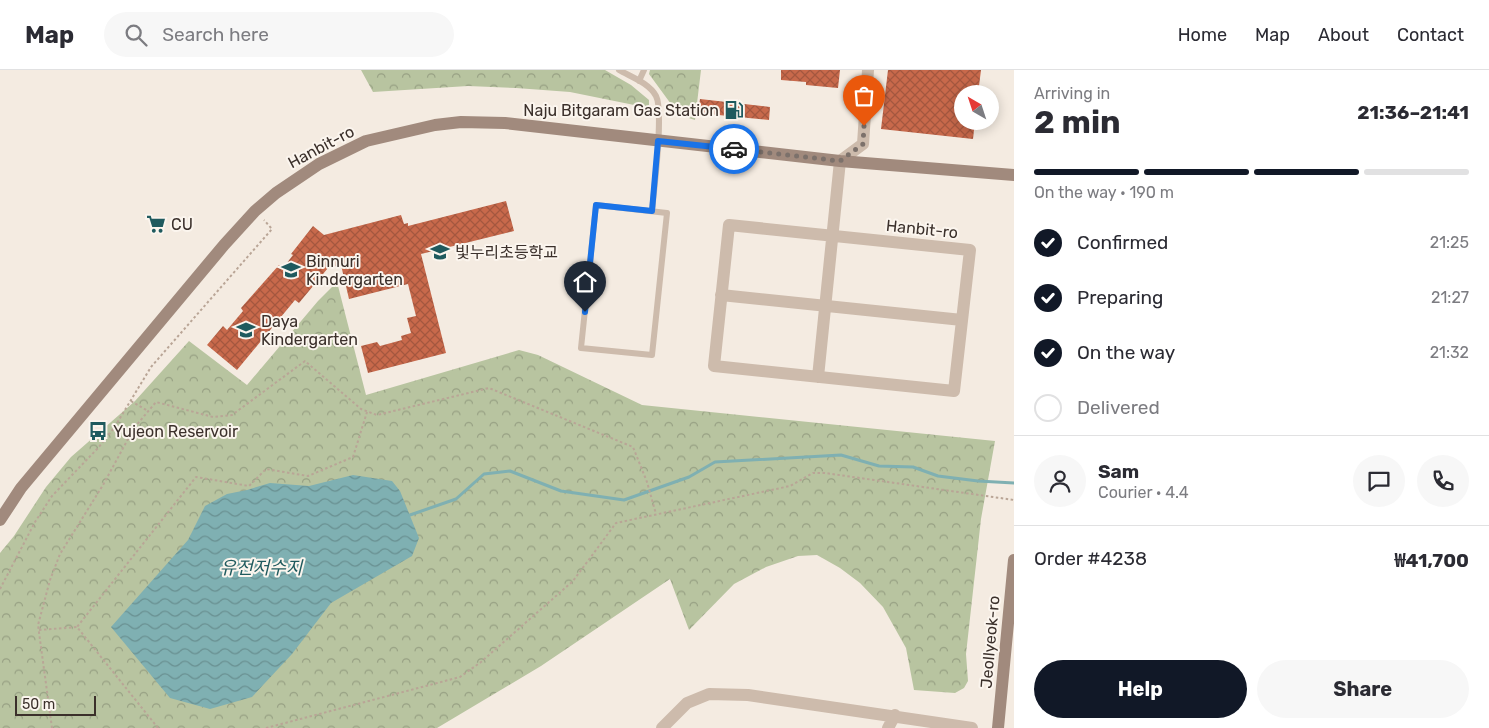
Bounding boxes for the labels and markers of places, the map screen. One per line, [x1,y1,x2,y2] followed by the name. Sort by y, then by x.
[843,75,885,126] pin
[723,99,745,121] fuel station icon: Naju Bitgaram Gas Station
[523,101,719,120] place label: Naju Bitgaram Gas Station
[145,213,167,235] supermarket icon: CU
[171,215,193,234] place label: CU
[429,241,451,263] school or university icon: 빛누리초등학교
[455,243,558,262] place label: 빛누리초등학교
[306,252,403,289] place label: Binnuri Kindergarten
[280,259,302,281] school or university icon: Binnuri Kindergarten
[564,261,606,312] pin
[261,312,358,349] place label: Daya Kindergarten
[235,319,257,341] school or university icon: Daya Kindergarten
[87,420,109,442] bus stop icon: Yujeon Reservoir
[113,422,238,441] place label: Yujeon Reservoir

